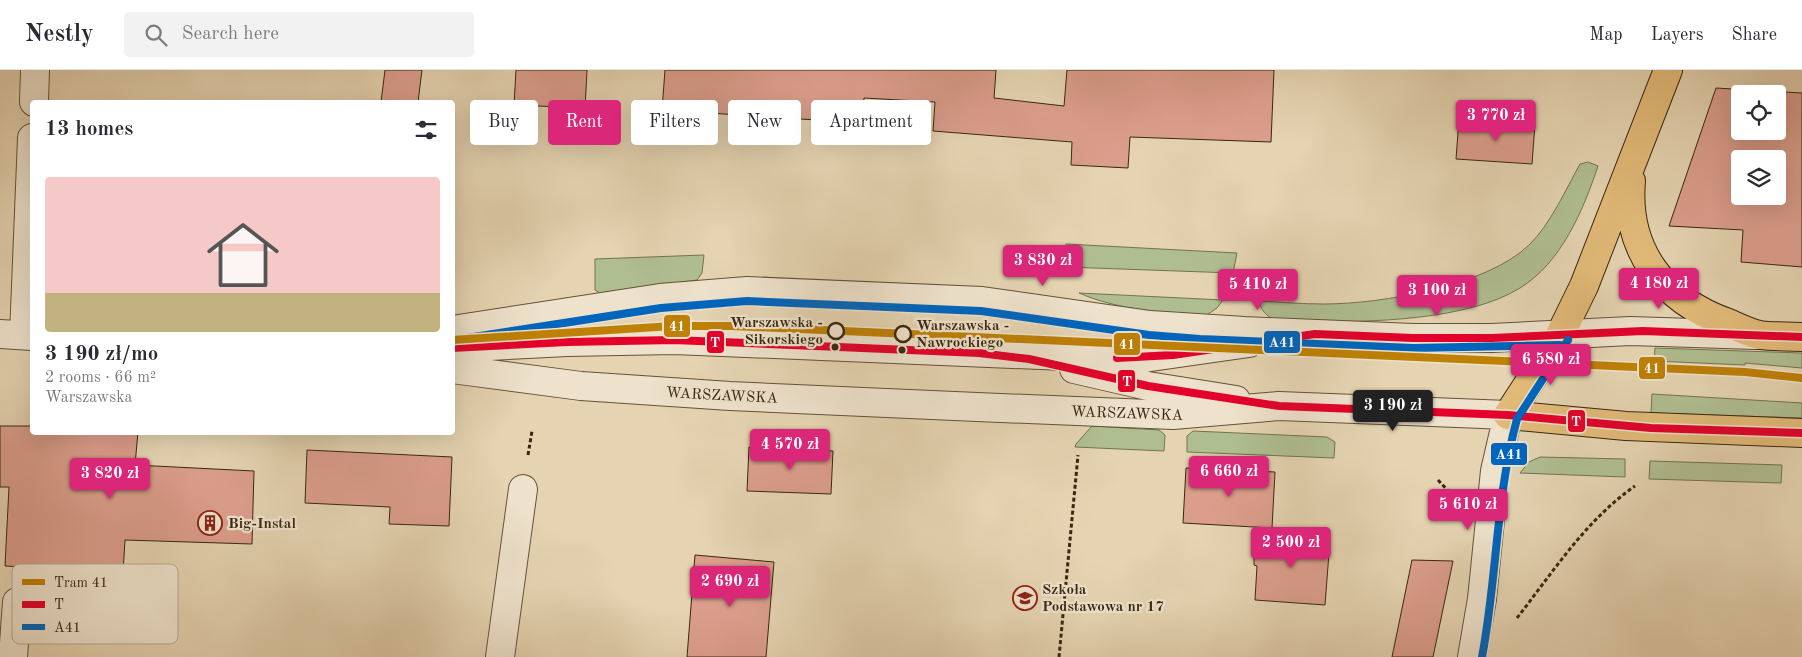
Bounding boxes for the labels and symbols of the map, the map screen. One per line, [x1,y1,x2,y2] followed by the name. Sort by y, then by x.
[1444,100,1548,142] pin: 3 770 zł
[991,244,1095,287] pin: 3 830 zł
[1206,268,1310,311] pin: 5 410 zł
[1607,268,1711,310] pin: 4 180 zł
[1385,274,1489,317] pin: 3 100 zł
[663,314,691,338] line badge: 41
[730,316,823,348] place label: Warszawska - Sikorskiego
[916,319,1009,351] place label: Warszawska - Nawrockiego
[669,320,685,334] text: 41
[827,322,845,340] marker: Warszawska - Sikorskiego
[894,325,912,343] marker: Warszawska - Nawrockiego
[706,330,725,354] line badge: T
[1263,330,1301,354] line badge: A41
[1113,332,1141,356] line badge: 41
[710,336,720,350] text: T
[1269,336,1295,350] text: A41
[1119,338,1135,352] text: 41
[830,342,840,352] unlabelled marker
[1499,344,1603,386] pin: 6 580 zł
[897,345,907,355] unlabelled marker
[1638,356,1666,380] line badge: 41
[1644,362,1660,376] text: 41
[1117,369,1136,393] line badge: T
[1122,375,1132,389] text: T
[665,386,779,407] street label: WARSZAWSKA
[1341,390,1445,432] pin: 3 190 zł
[1071,405,1184,424] street label: WARSZAWSKA
[1567,409,1586,433] line badge: T
[1571,415,1581,429] text: T
[738,428,842,471] pin: 4 570 zł
[1490,442,1528,466] line badge: A41
[1496,448,1522,462] text: A41
[1177,456,1281,498] pin: 6 660 zł
[58,458,162,500] pin: 3 820 zł
[1416,488,1520,531] pin: 5 610 zł
[197,510,223,536] building icon: Big-Instal
[228,517,296,532] place label: Big-Instal
[1239,526,1343,569] pin: 2 500 zł
[12,564,178,644] legend
[678,566,782,608] pin: 2 690 zł
[54,576,108,590] text: Tram 41
[1042,583,1164,615] place label: Szkoła Podstawowa nr 17
[1012,585,1038,611] school or university icon: Szkoła Podstawowa nr 17
[54,598,64,612] text: T
[54,621,81,635] text: A41

